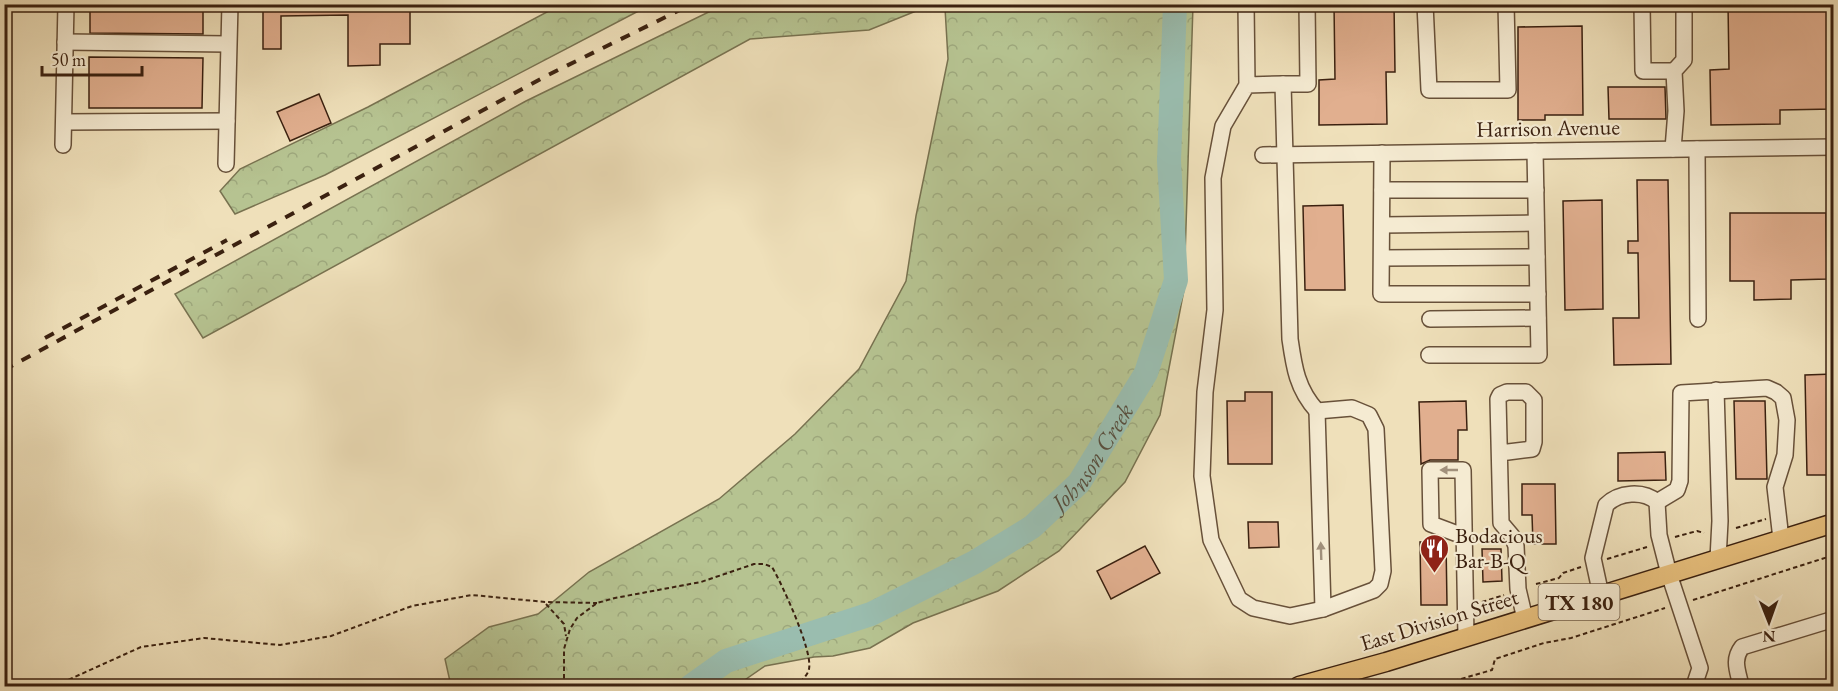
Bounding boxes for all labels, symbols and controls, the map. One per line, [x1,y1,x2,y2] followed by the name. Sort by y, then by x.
[42,39,142,77] scale bar
[51,48,86,71] text: 50 m
[1476,112,1621,144] street label: Harrison Avenue
[1041,397,1140,520] water label: Johnson Creek
[1440,465,1459,475] one-way arrow
[1455,521,1543,575] place label: Bodacious Bar-B-Q
[1418,532,1450,574] restaurant icon: Bodacious Bar-B-Q
[1317,541,1326,560] one-way arrow
[1356,582,1522,658] street label: East Division Street
[1538,584,1620,620] road number: TX 180
[1739,592,1799,652] north arrow
[1763,626,1776,647] text: N

